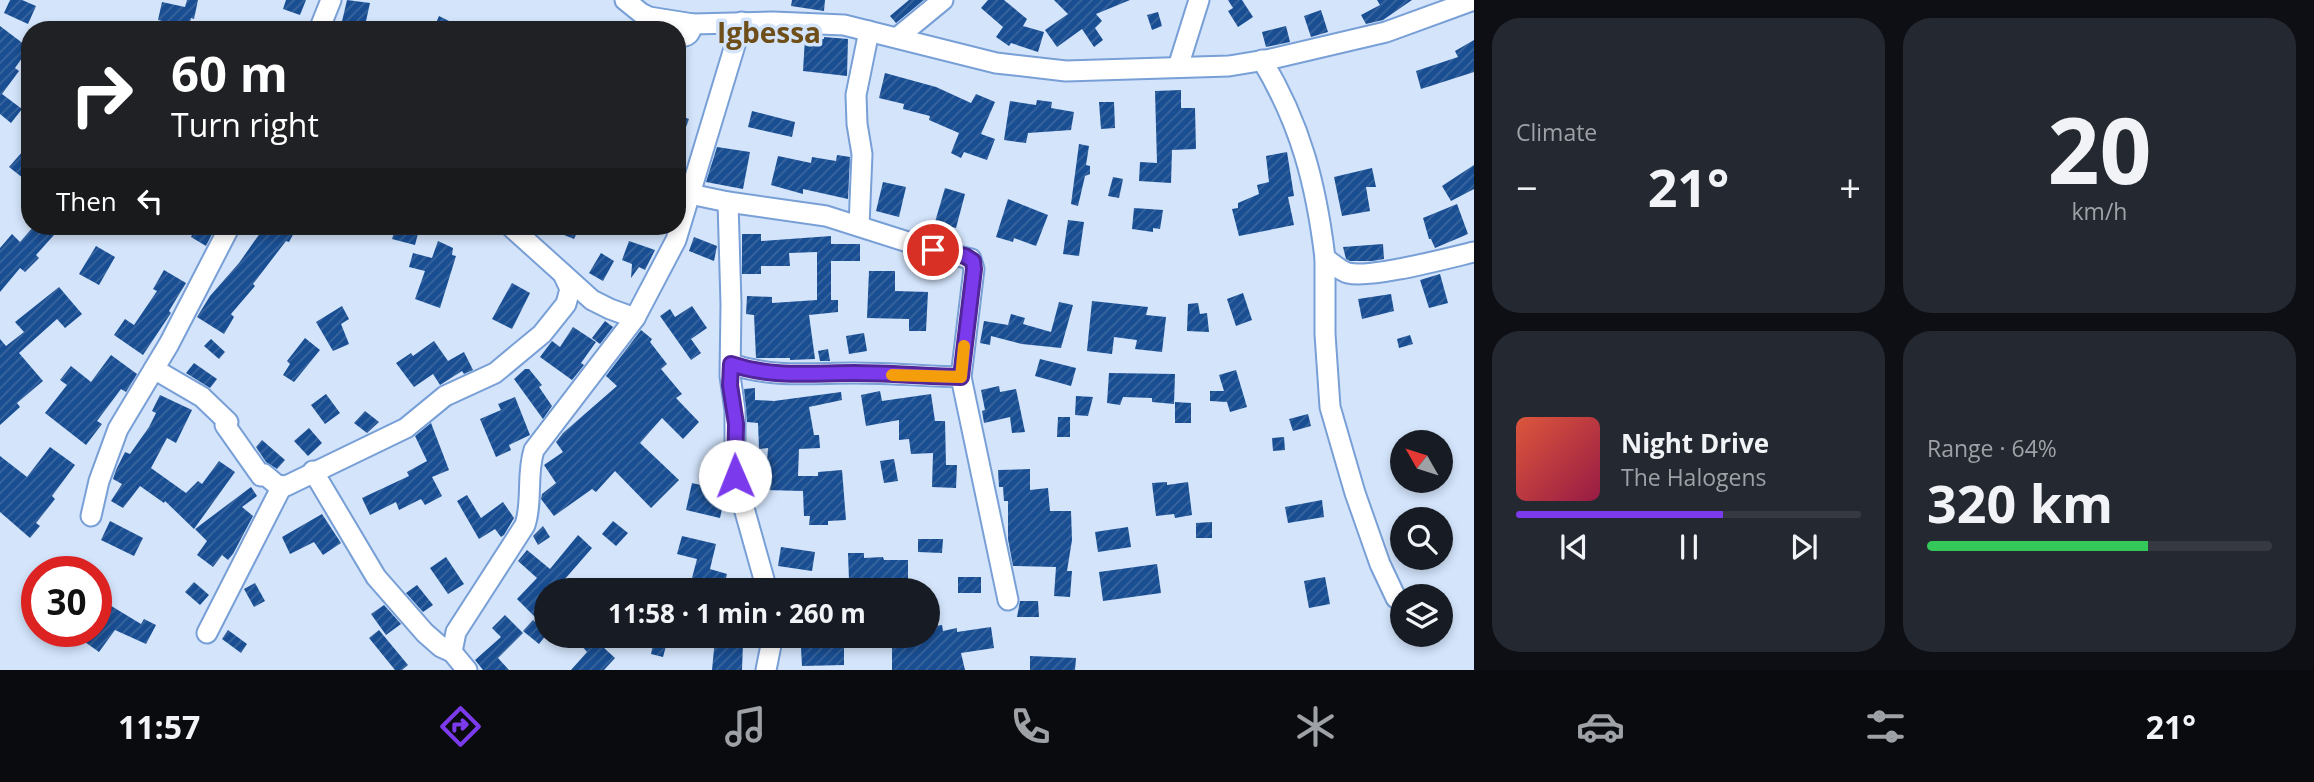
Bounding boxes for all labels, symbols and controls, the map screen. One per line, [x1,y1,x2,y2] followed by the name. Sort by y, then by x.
[717,13,821,51] district label: Igbessa
[171,40,288,106] text: 60 m
[56,49,147,140] icon: right
[2047,87,2152,211] text: 20
[171,103,319,146] text: Turn right
[1516,116,1597,148] text: Climate
[1648,151,1729,222] text: 21°
[1516,161,1538,213] text: −
[1839,161,1861,213] text: +
[131,182,169,220] icon: left
[56,183,117,219] text: Then
[2072,195,2127,227] text: km/h
[903,220,963,280] pin
[914,231,952,269] icon: arrive
[1621,425,1769,461] text: Night Drive
[1390,430,1452,494] north arrow
[1390,430,1453,647] map controls
[1927,432,2057,464] text: Range · 64%
[698,439,772,513] position arrow
[1621,461,1767,493] text: The Halogens
[1927,467,2113,538] text: 320 km
[1390,507,1453,570] button: search
[1555,528,1593,566] icon: previous
[1670,528,1708,566] icon: pause
[1785,528,1823,566] icon: next
[21,556,112,647] speed limit sign: 30
[1390,584,1453,647] button: layers
[608,595,866,631] text: 11:58 · 1 min · 260 m
[436,702,485,751] icon: directions
[721,702,770,751] icon: music
[1006,702,1055,751] icon: phone
[1291,702,1340,751] icon: climate
[1576,702,1625,751] icon: car
[1861,702,1910,751] icon: filters
[118,705,200,748] text: 11:57
[2146,705,2196,748] text: 21°

